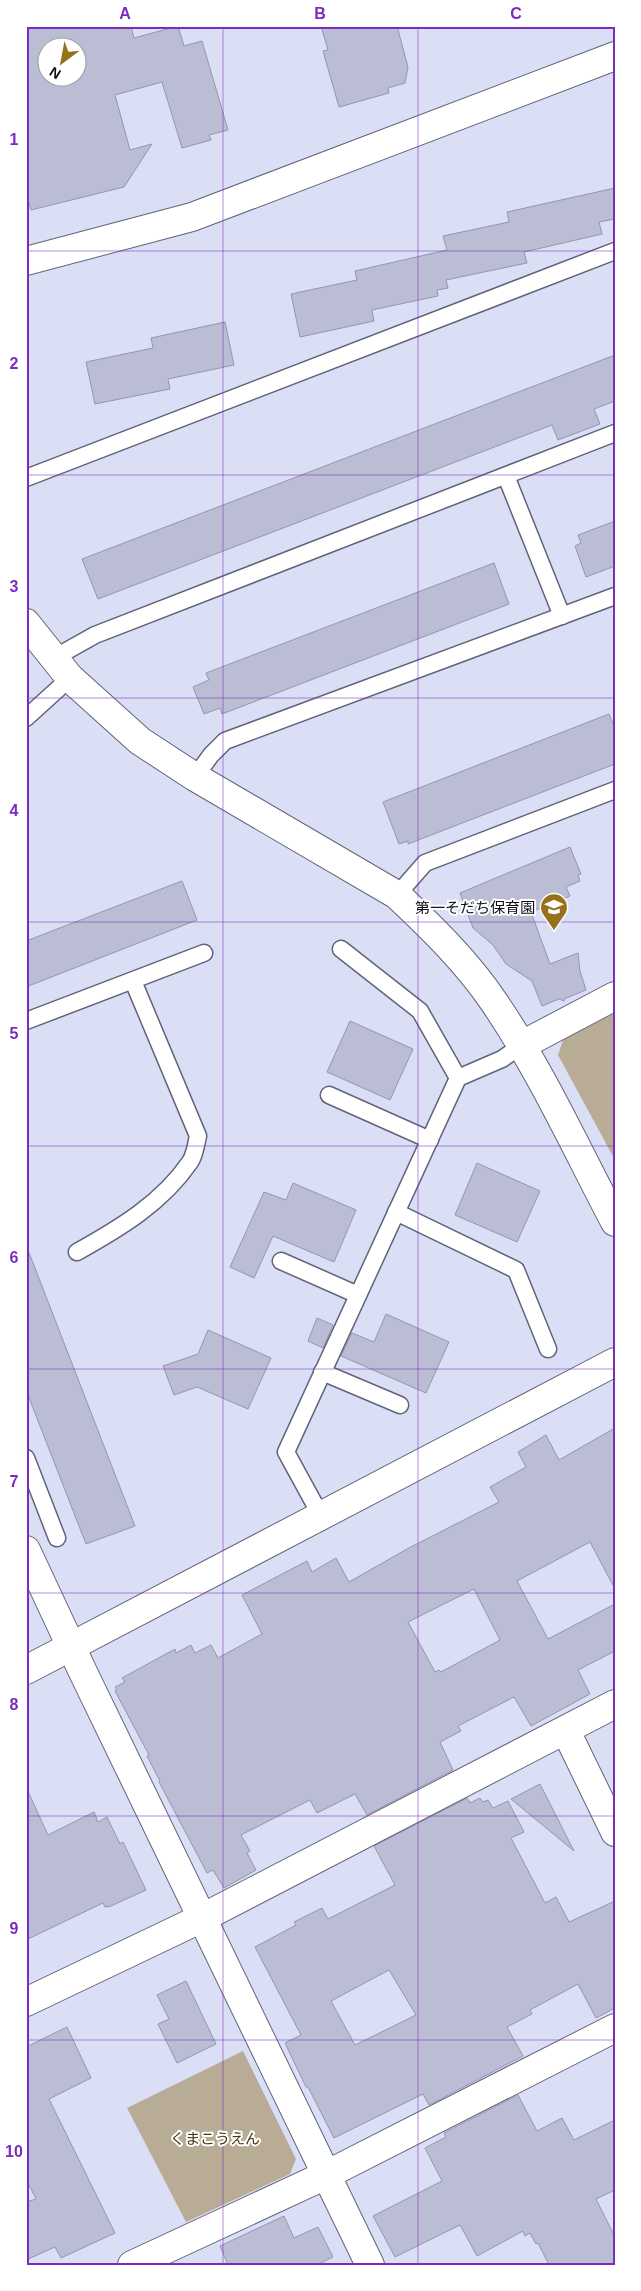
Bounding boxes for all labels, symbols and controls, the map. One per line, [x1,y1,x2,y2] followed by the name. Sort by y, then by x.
[119,5,131,22] text: A
[314,5,326,22] text: B
[510,5,522,22] text: C
[38,38,88,88] north arrow
[47,64,64,82] text: N
[10,131,19,148] text: 1
[10,355,19,372] text: 2
[10,578,19,595] text: 3
[10,802,19,819] text: 4
[539,892,569,931] school or university icon: 第一そだち保育園
[415,899,535,916] place label: 第一そだち保育園
[10,1025,19,1042] text: 5
[10,1249,19,1266] text: 6
[10,1473,19,1490] text: 7
[10,1696,19,1713] text: 8
[10,1920,19,1937] text: 9
[170,2130,260,2147] park label: くまこうえん
[5,2143,23,2160] text: 10

